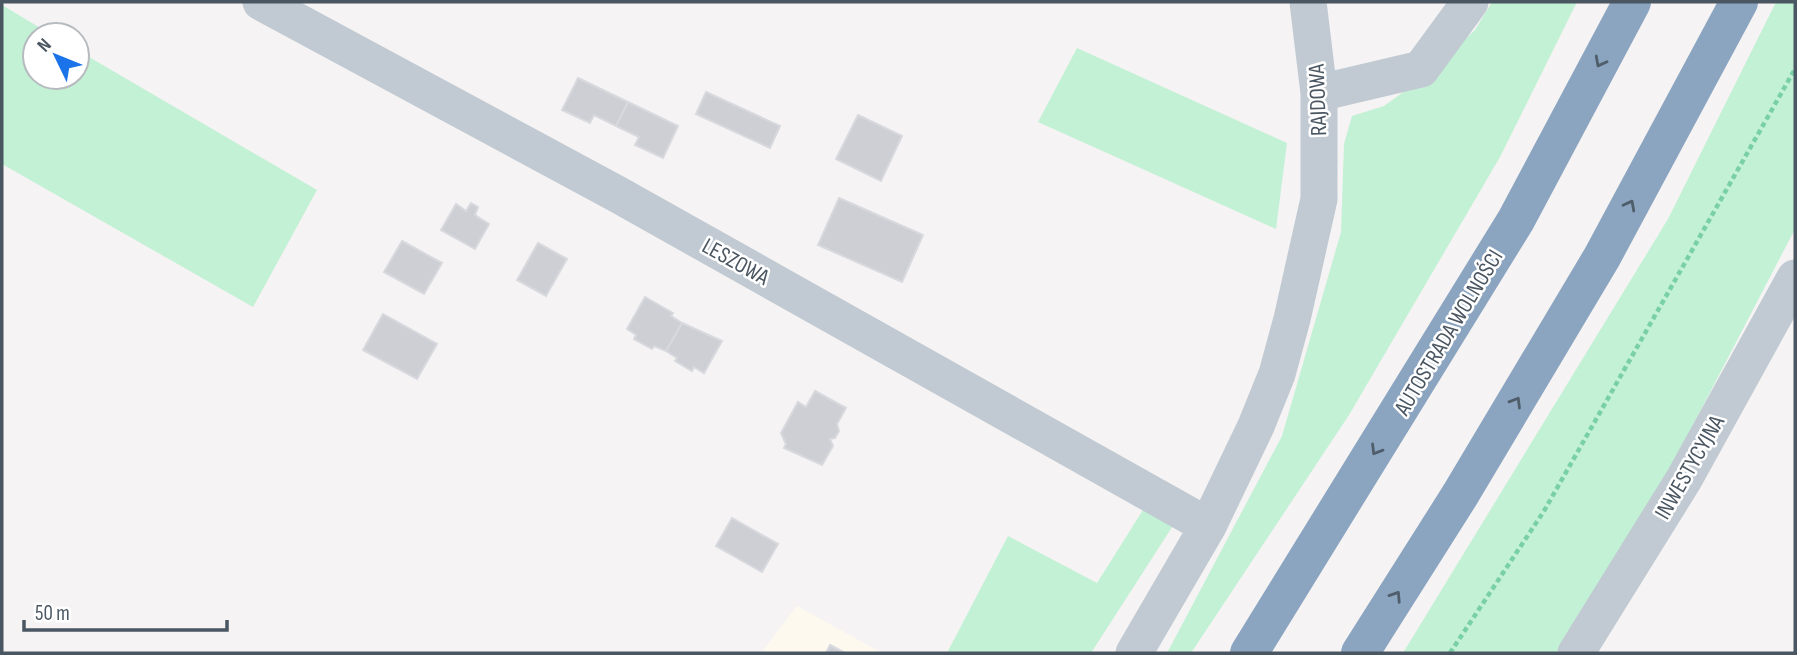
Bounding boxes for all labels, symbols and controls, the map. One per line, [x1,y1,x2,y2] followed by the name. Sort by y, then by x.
[21,21,91,91] north arrow
[33,34,57,57] text: N
[1595,55,1608,67] one-way arrow
[1303,63,1333,136] street label: RAJDOWA
[1621,200,1635,212] one-way arrow
[697,232,774,292] street label: LESZOWA
[1388,245,1509,421] street label: AUTOSTRADA WOLNOŚCI
[1507,397,1520,410] one-way arrow
[1649,410,1731,525] street label: INWESTYCYJNA
[1371,442,1384,455] one-way arrow
[24,588,228,632] scale bar
[1388,590,1401,603] one-way arrow
[35,601,70,626] text: 50 m

